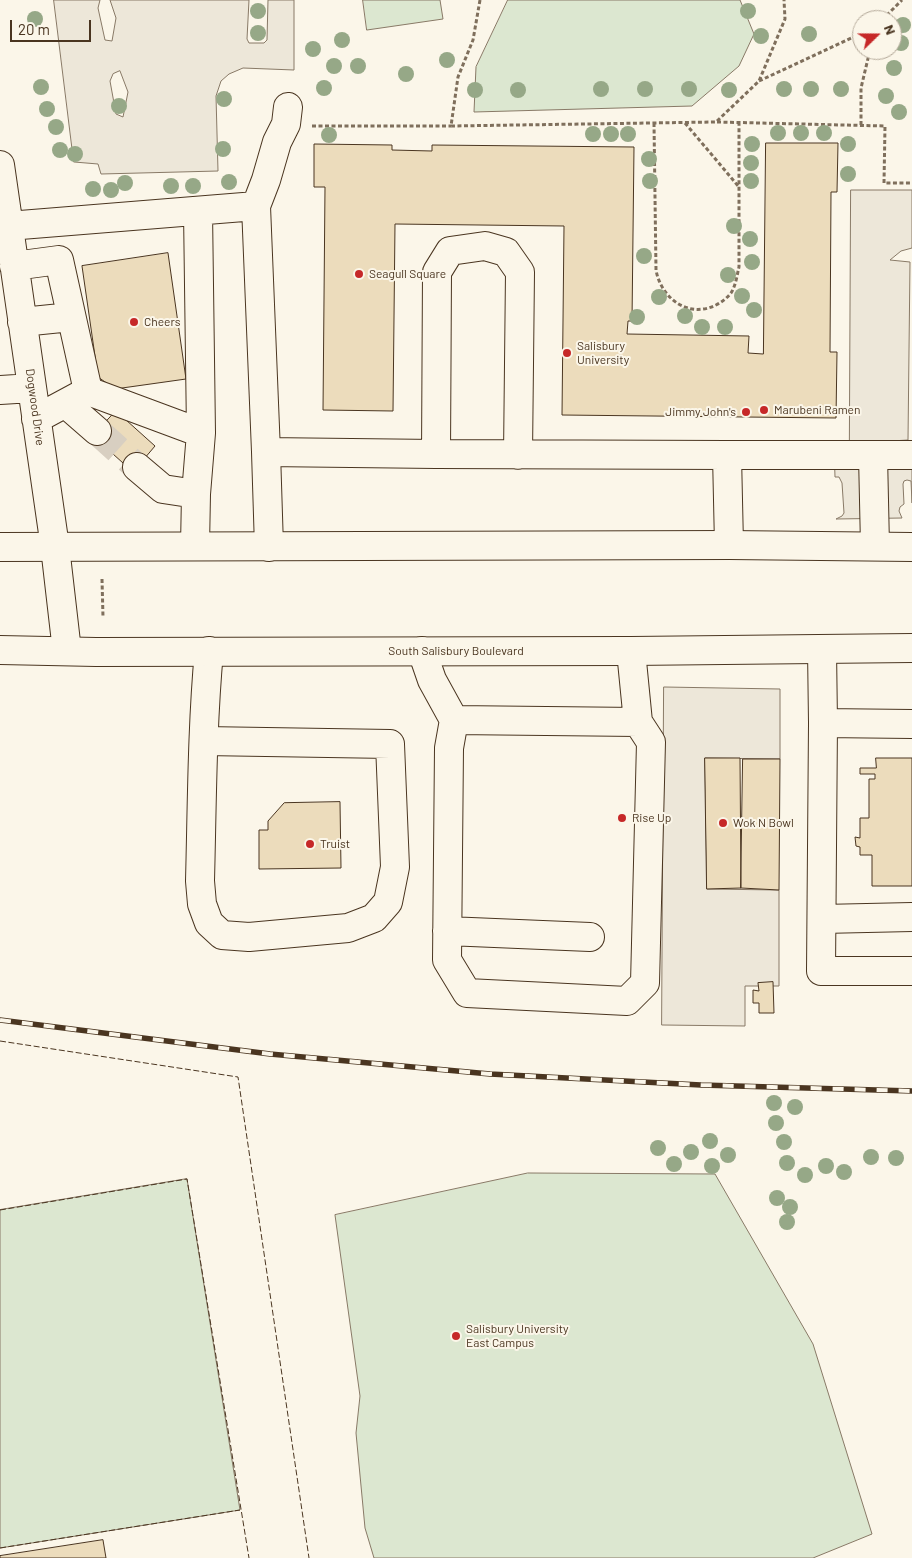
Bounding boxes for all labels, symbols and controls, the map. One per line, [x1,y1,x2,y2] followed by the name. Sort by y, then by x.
[12,10,94,42] scale bar
[852,10,902,60] north arrow
[18,20,50,38] text: 20 m
[881,22,900,37] text: N
[369,267,446,281] place label: Seagull Square
[353,268,365,280] marker: Seagull Square
[144,315,181,329] place label: Cheers
[128,316,140,328] marker: Cheers
[577,339,629,367] place label: Salisbury University
[561,347,573,359] marker: Salisbury University
[22,368,48,446] street label: Dogwood Drive
[774,403,860,417] place label: Marubeni Ramen
[758,404,770,416] marker: Marubeni Ramen
[665,405,736,419] place label: Jimmy John's
[740,406,752,418] marker: Jimmy John's
[388,644,524,658] street label: South Salisbury Boulevard
[632,811,671,825] place label: Rise Up
[616,812,628,824] marker: Rise Up
[733,816,794,830] place label: Wok N Bowl
[717,817,729,829] marker: Wok N Bowl
[320,837,350,851] place label: Truist
[304,838,316,850] marker: Truist
[466,1322,569,1350] place label: Salisbury University East Campus
[450,1330,462,1342] marker: Salisbury University East Campus

